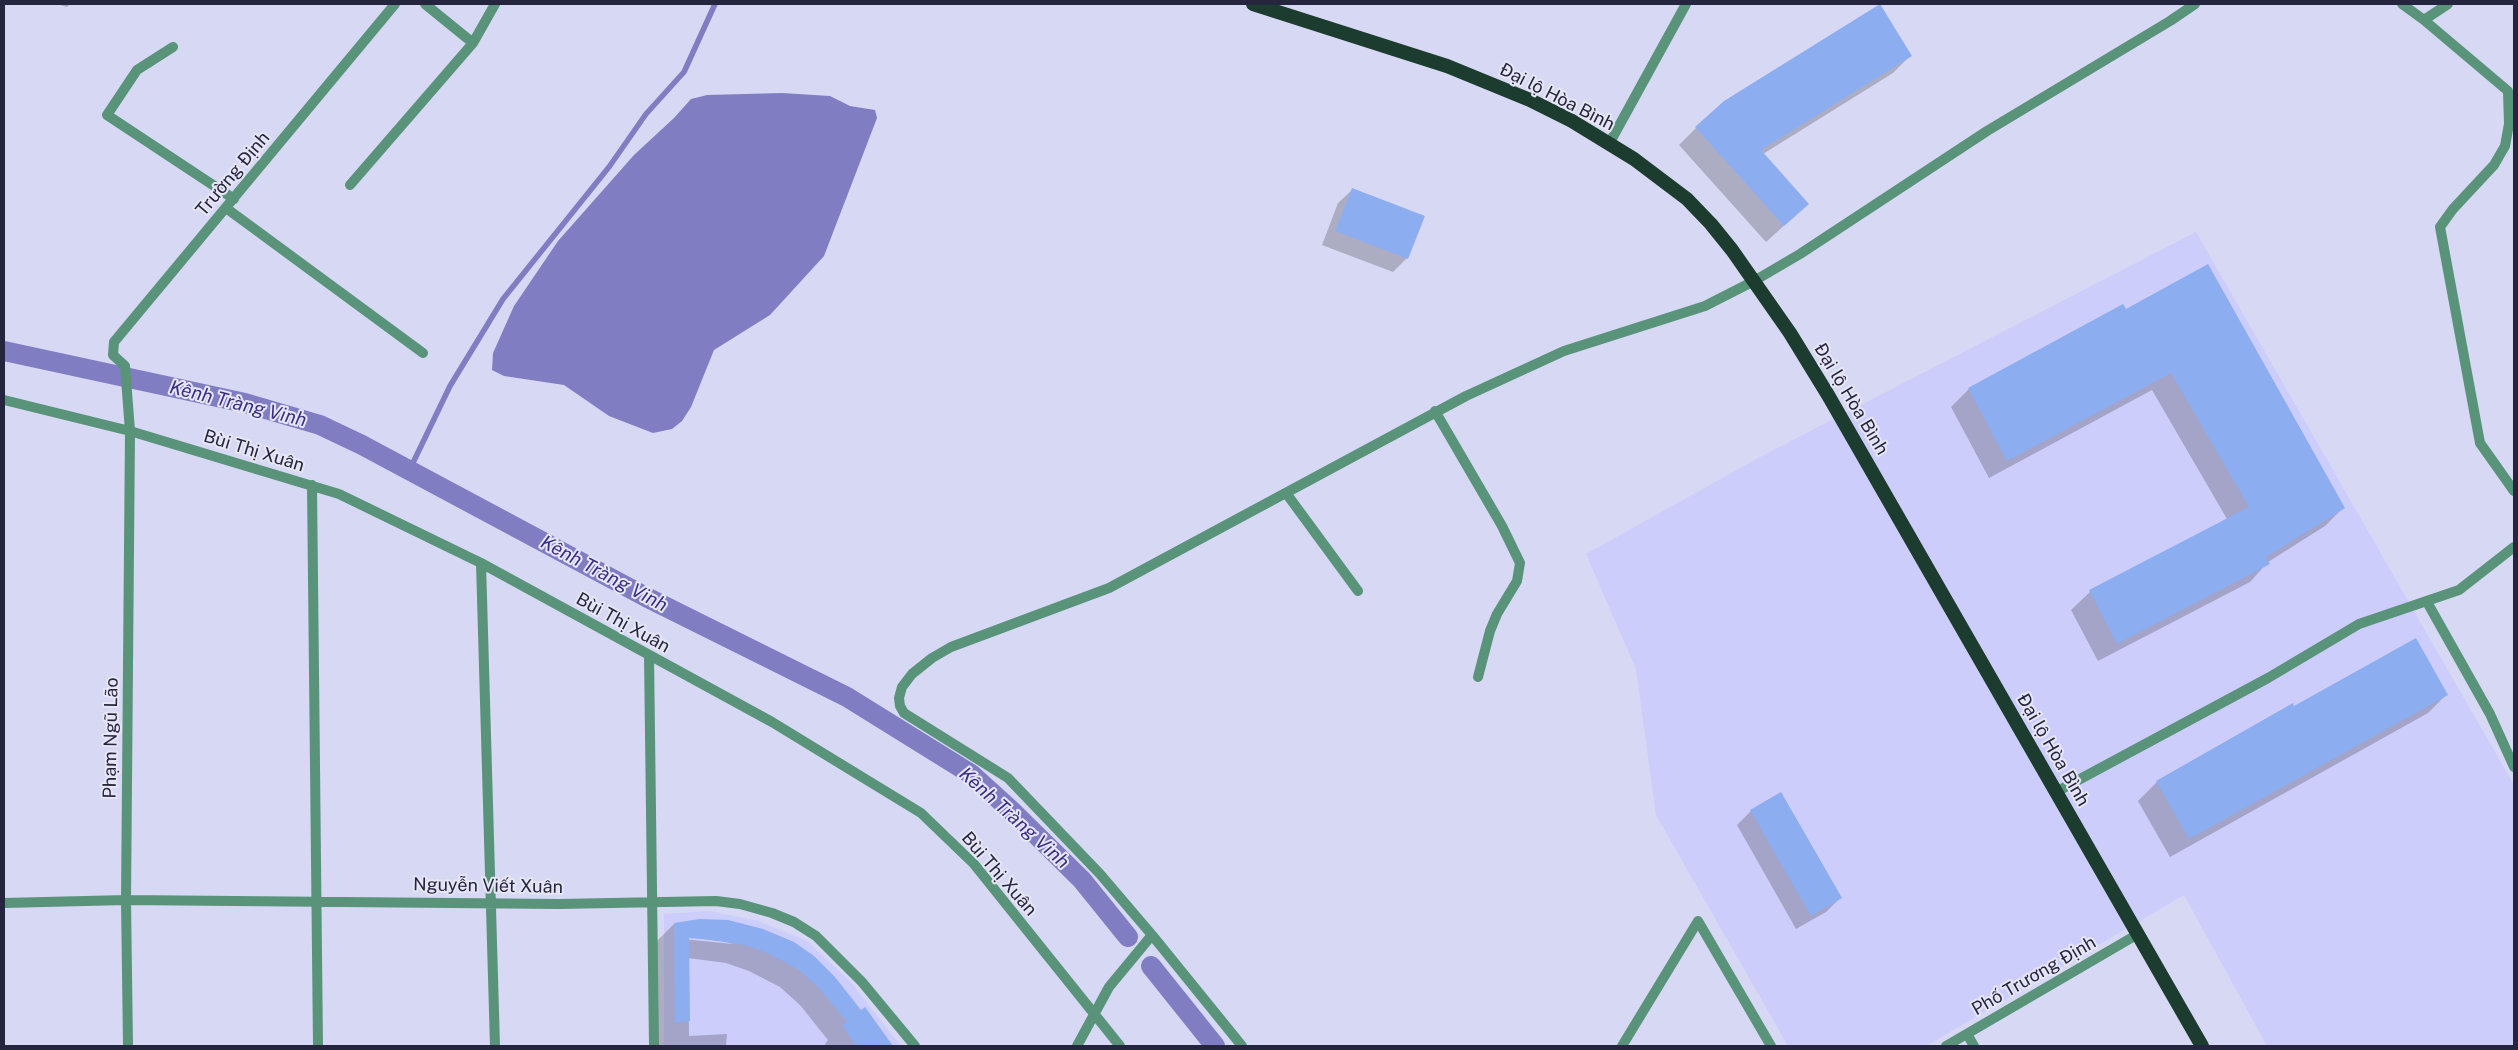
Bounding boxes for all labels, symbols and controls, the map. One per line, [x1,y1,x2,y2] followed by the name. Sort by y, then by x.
[1496,59,1618,135] street label: Đại lộ Hòa Bình
[192,127,274,221] street label: Trường Định
[1809,339,1893,459] street label: Đại lộ Hòa Bình
[167,376,309,432] water label: Kênh Tràng Vinh
[201,425,307,477] street label: Bùi Thị Xuân
[537,531,671,617] water label: Kênh Tràng Vinh
[572,588,674,658] street label: Bùi Thị Xuân
[99,677,123,799] street label: Phạm Ngũ Lão
[2012,690,2094,810] street label: Đại lộ Hòa Bình
[954,763,1074,873] water label: Kênh Tràng Vinh
[957,828,1041,920] street label: Bùi Thị Xuân
[413,874,563,898] street label: Nguyễn Viết Xuân
[1968,932,2100,1020] street label: Phố Trương Định

